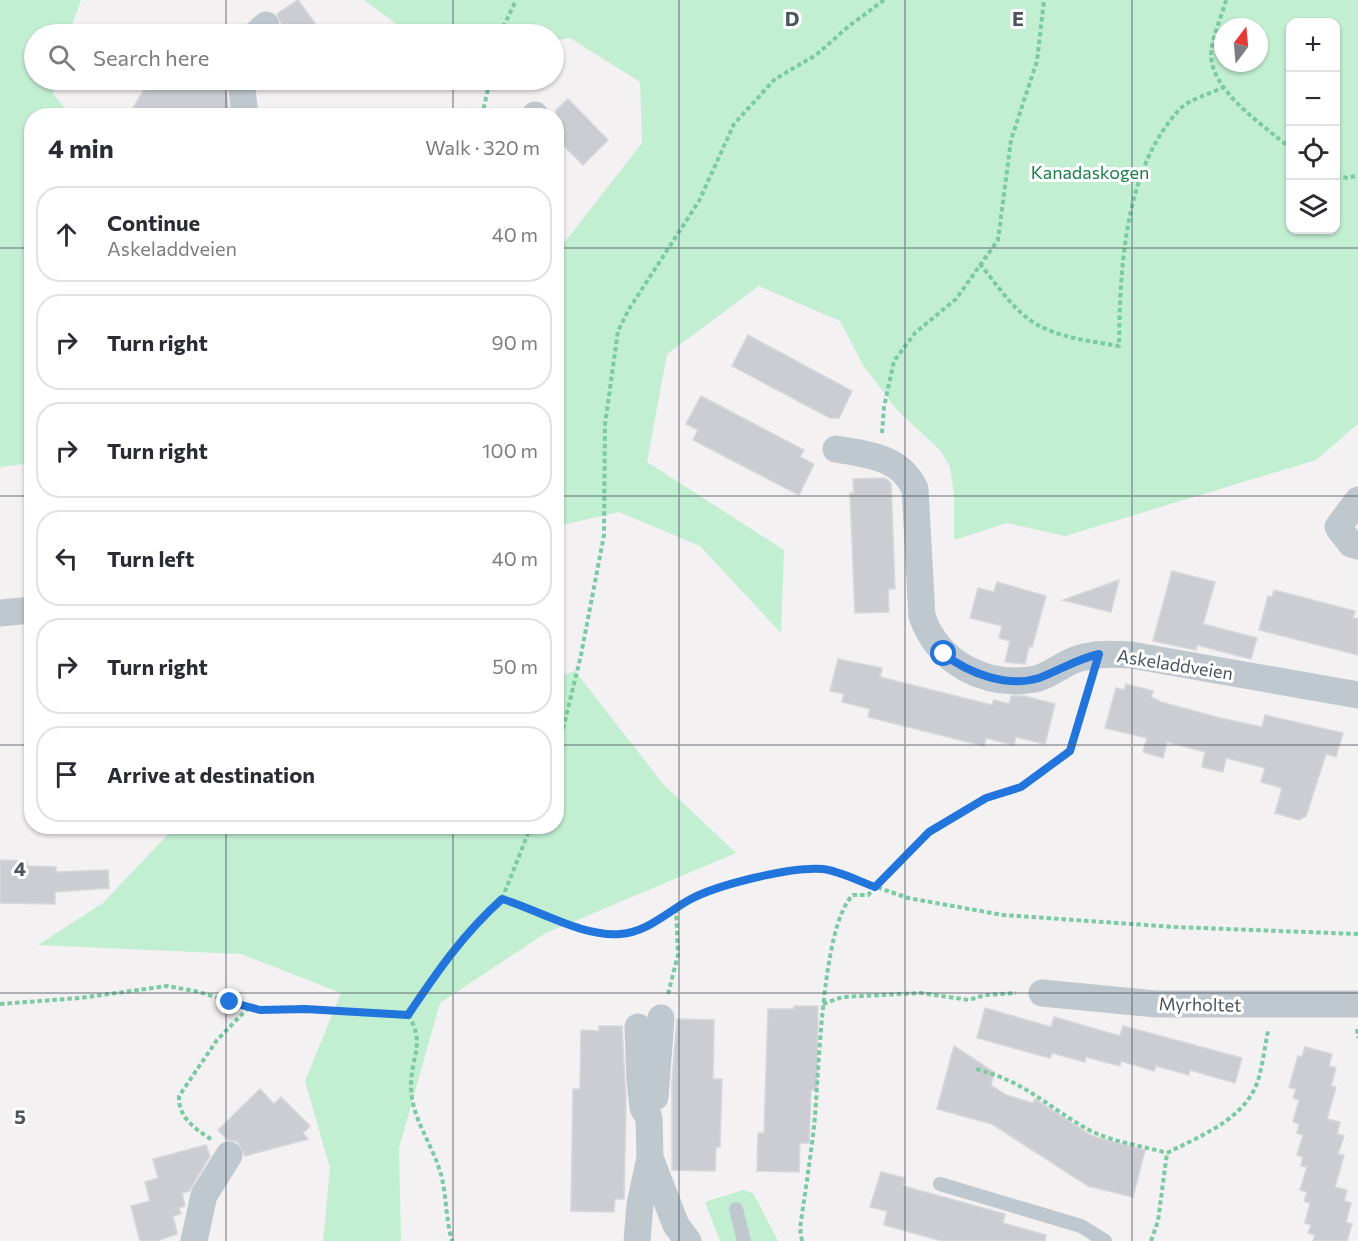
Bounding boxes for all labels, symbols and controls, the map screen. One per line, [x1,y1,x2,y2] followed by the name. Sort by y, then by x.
[785,6,799,30] text: D
[1012,6,1024,30] text: E
[1214,18,1268,72] north arrow
[1286,18,1340,234] map controls
[1286,18,1340,72] button: +
[24,24,564,90] search box
[45,41,78,74] icon: search
[93,44,209,71] text: Search here
[1286,72,1340,126] button: −
[1286,126,1340,180] button: locate
[48,132,114,163] text: 4 min
[425,135,540,159] text: Walk · 320 m
[1031,161,1149,183] park label: Kanadaskogen
[1286,180,1340,234] button: layers
[107,209,200,236] text: Continue
[50,218,83,251] icon: ahead
[492,222,538,246] text: 40 m
[107,236,237,260] text: Askeladdveien
[50,326,83,359] icon: right
[107,329,208,356] text: Turn right
[492,330,538,354] text: 90 m
[50,434,83,467] icon: right
[107,437,208,464] text: Turn right
[482,438,538,462] text: 100 m
[50,542,83,575] icon: left
[107,545,194,572] text: Turn left
[492,546,538,570] text: 40 m
[930,640,956,666] route start
[1116,644,1235,684] street label: Askeladdveien
[50,650,83,683] icon: right
[107,653,208,680] text: Turn right
[492,654,538,678] text: 50 m
[50,758,83,791] icon: arrive
[107,761,315,788] text: Arrive at destination
[14,856,26,880] text: 4
[216,988,242,1014] route end
[1158,992,1242,1016] street label: Myrholtet
[14,1104,26,1128] text: 5

